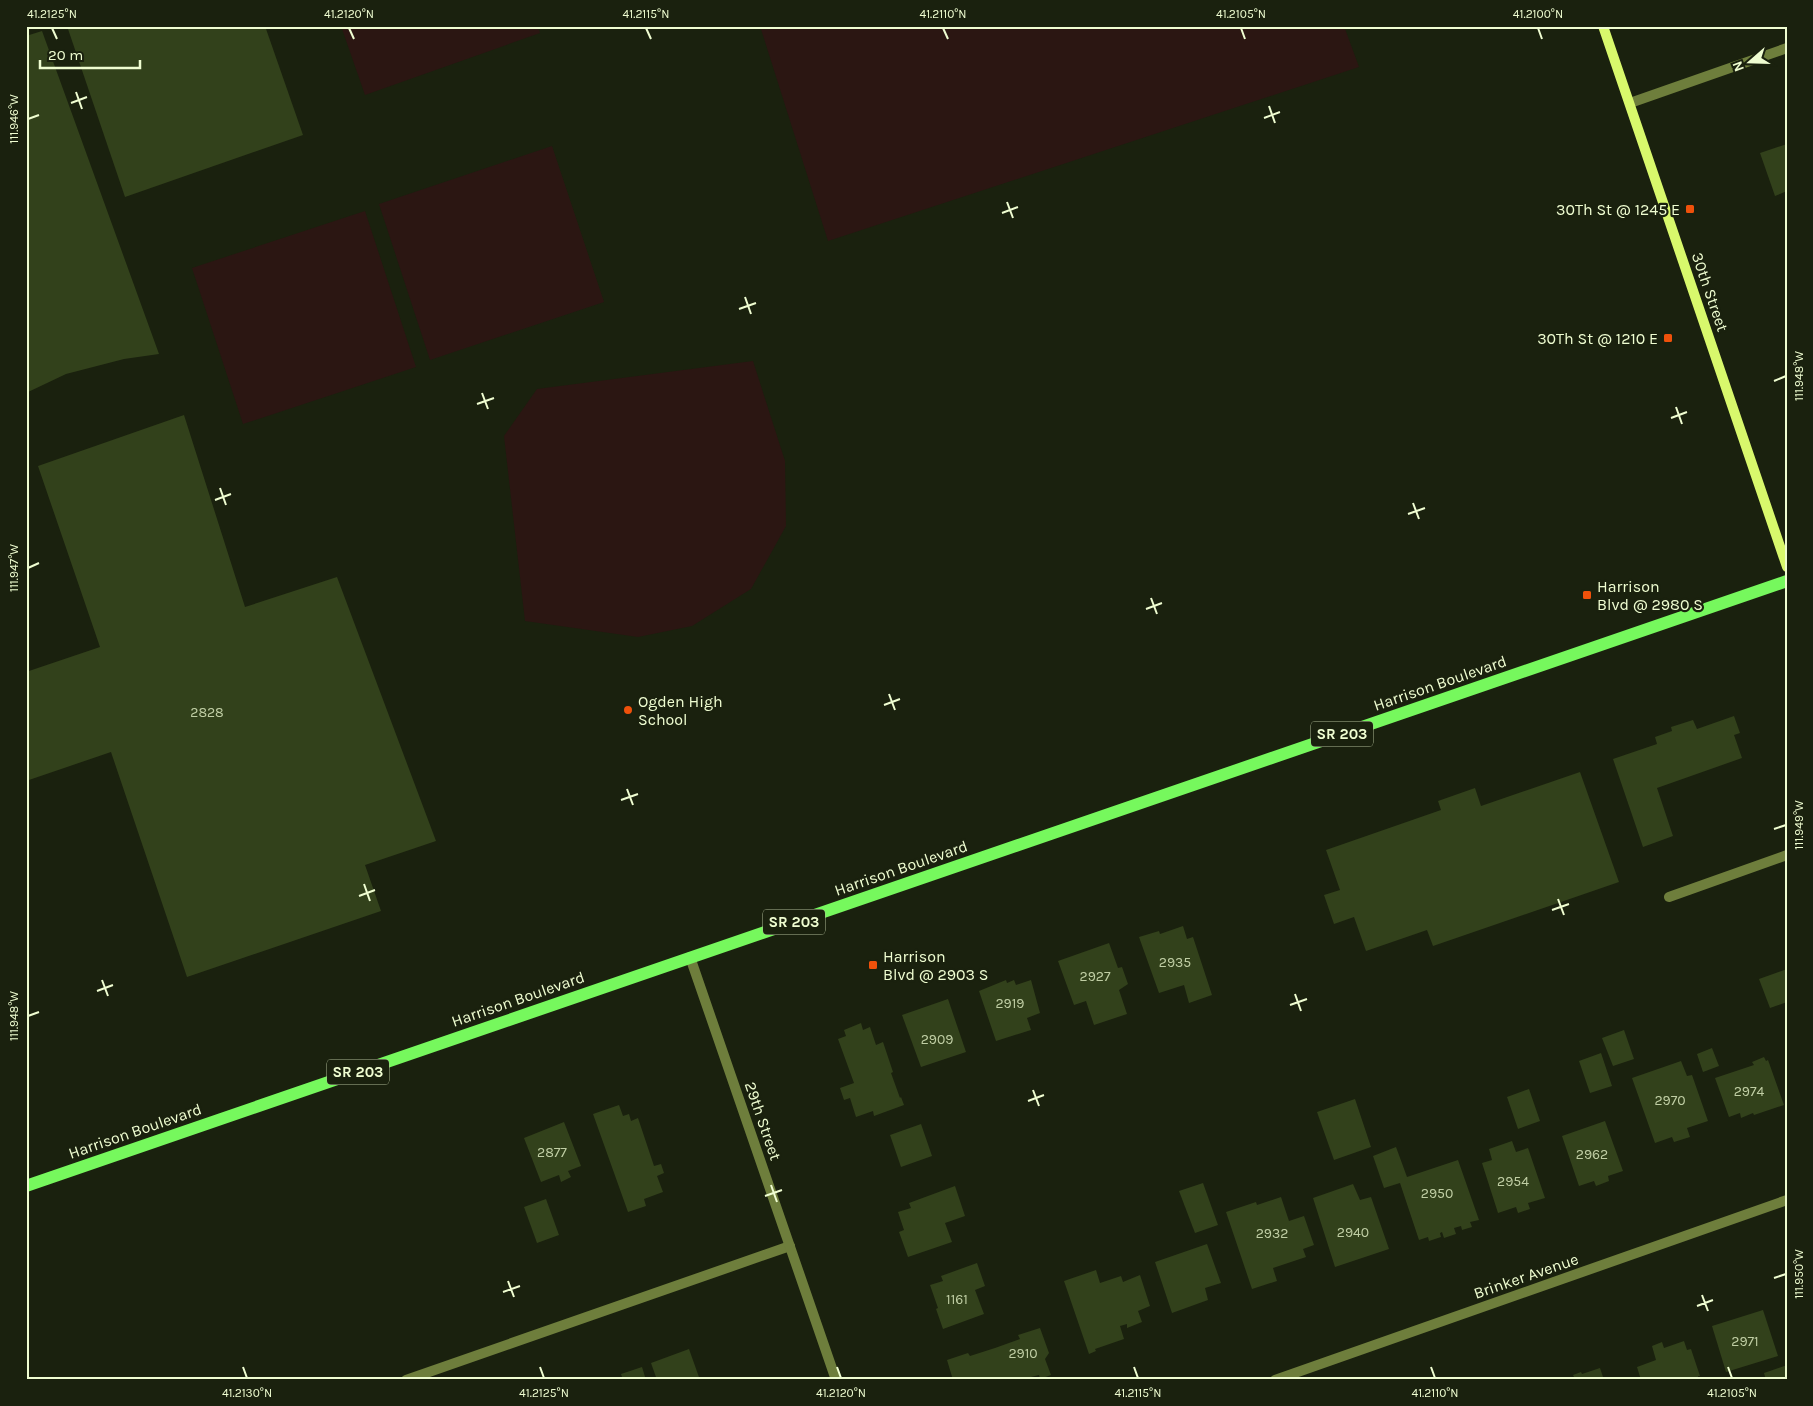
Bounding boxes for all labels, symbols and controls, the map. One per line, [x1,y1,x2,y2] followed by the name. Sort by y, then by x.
[27,7,77,21] text: 41.2125°N
[324,7,374,21] text: 41.2120°N
[623,7,669,21] text: 41.2115°N
[919,7,967,21] text: 41.2110°N
[1216,7,1266,21] text: 41.2105°N
[1513,7,1563,21] text: 41.2100°N
[40,38,140,70] scale bar
[1726,38,1776,88] north arrow
[48,46,83,64] text: 20 m
[1729,59,1748,74] text: N
[7,94,21,144] text: 111.946°W
[1556,200,1680,219] place label: 30Th St @ 1245 E
[1684,203,1696,215] marker: 30Th St @ 1245 E
[1688,250,1732,334] street label: 30th Street
[1537,329,1658,348] place label: 30Th St @ 1210 E
[1662,332,1674,344] marker: 30Th St @ 1210 E
[1792,351,1806,401] text: 111.948°W
[7,544,21,592] text: 111.947°W
[1597,577,1703,614] place label: Harrison Blvd @ 2980 S
[1581,589,1593,601] marker: Harrison Blvd @ 2980 S
[1371,651,1509,715] street label: Harrison Boulevard
[638,692,723,729] place label: Ogden High School
[190,704,224,721] house number: 2828
[622,704,634,716] marker: Ogden High School
[1311,722,1373,746] road number: SR 203
[1792,800,1806,850] text: 111.949°W
[832,836,970,900] street label: Harrison Boulevard
[763,910,825,934] road number: SR 203
[883,947,989,984] place label: Harrison Blvd @ 2903 S
[1159,954,1191,971] house number: 2935
[867,959,879,971] marker: Harrison Blvd @ 2903 S
[449,967,587,1031] street label: Harrison Boulevard
[1080,968,1111,985] house number: 2927
[7,991,21,1041] text: 111.948°W
[996,995,1024,1012] house number: 2919
[921,1031,953,1048] house number: 2909
[327,1060,389,1084] road number: SR 203
[741,1079,785,1163] street label: 29th Street
[1734,1083,1764,1100] house number: 2974
[1654,1092,1686,1109] house number: 2970
[66,1099,204,1163] street label: Harrison Boulevard
[537,1144,567,1161] house number: 2877
[1576,1146,1608,1163] house number: 2962
[1497,1173,1529,1190] house number: 2954
[1421,1185,1453,1202] house number: 2950
[1337,1224,1369,1241] house number: 2940
[1256,1225,1288,1242] house number: 2932
[1471,1249,1581,1303] street label: Brinker Avenue
[1792,1249,1806,1299] text: 111.950°W
[946,1291,968,1308] house number: 1161
[1731,1333,1759,1350] house number: 2971
[1008,1345,1038,1362] house number: 2910
[222,1386,272,1400] text: 41.2130°N
[519,1386,569,1400] text: 41.2125°N
[816,1386,866,1400] text: 41.2120°N
[1115,1386,1161,1400] text: 41.2115°N
[1411,1386,1459,1400] text: 41.2110°N
[1707,1386,1757,1400] text: 41.2105°N

